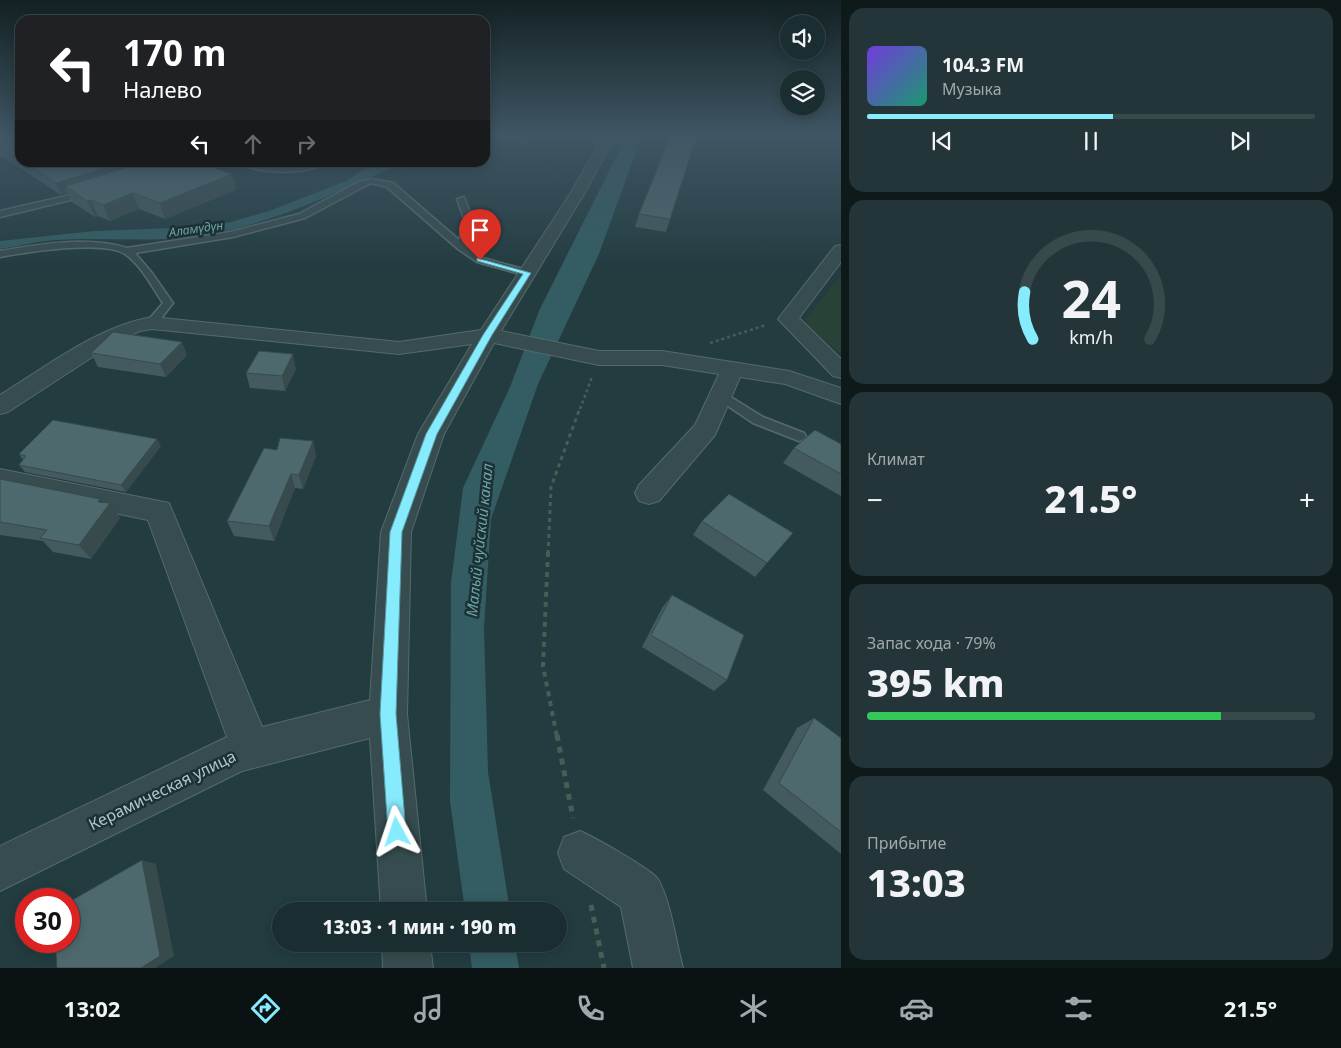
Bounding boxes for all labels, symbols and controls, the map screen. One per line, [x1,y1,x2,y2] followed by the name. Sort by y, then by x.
[780,15,825,115] map controls
[780,15,825,60] button: sound
[123,29,226,76] text: 170 m
[40,35,105,100] icon: left
[942,52,1024,78] text: 104.3 FM
[780,70,825,115] button: layers
[123,74,202,104] text: Налево
[942,78,1002,100] text: Музыка
[928,127,956,155] icon: previous
[1077,127,1105,155] icon: pause
[1226,127,1254,155] icon: next
[186,130,214,158] icon: left
[239,130,267,158] icon: ahead
[292,130,320,158] icon: right
[459,209,501,260] pin
[167,216,224,241] water label: Аламүдүн
[466,216,494,244] icon: arrive
[1061,262,1121,333] text: 24
[1069,325,1113,349] text: km/h
[867,448,925,470] text: Климат
[461,462,497,617] water label: Малый чуйский канал
[1045,472,1137,524] text: 21.5°
[867,480,883,518] text: −
[1299,480,1315,518] text: +
[867,632,996,654] text: Запас хода · 79%
[867,656,1005,708] text: 395 km
[85,745,239,835] street label: Керамическая улица
[370,805,422,857] position arrow
[867,832,946,854] text: Прибытие
[867,856,966,908] text: 13:03
[15,888,80,953] speed limit sign: 30
[323,914,516,940] text: 13:03 · 1 мин · 190 m
[248,991,283,1026] icon: directions
[411,991,446,1026] icon: music
[573,991,608,1026] icon: phone
[736,991,771,1026] icon: climate
[899,991,934,1026] icon: car
[1061,991,1096,1026] icon: filters
[64,993,120,1023] text: 13:02
[1224,993,1277,1023] text: 21.5°

